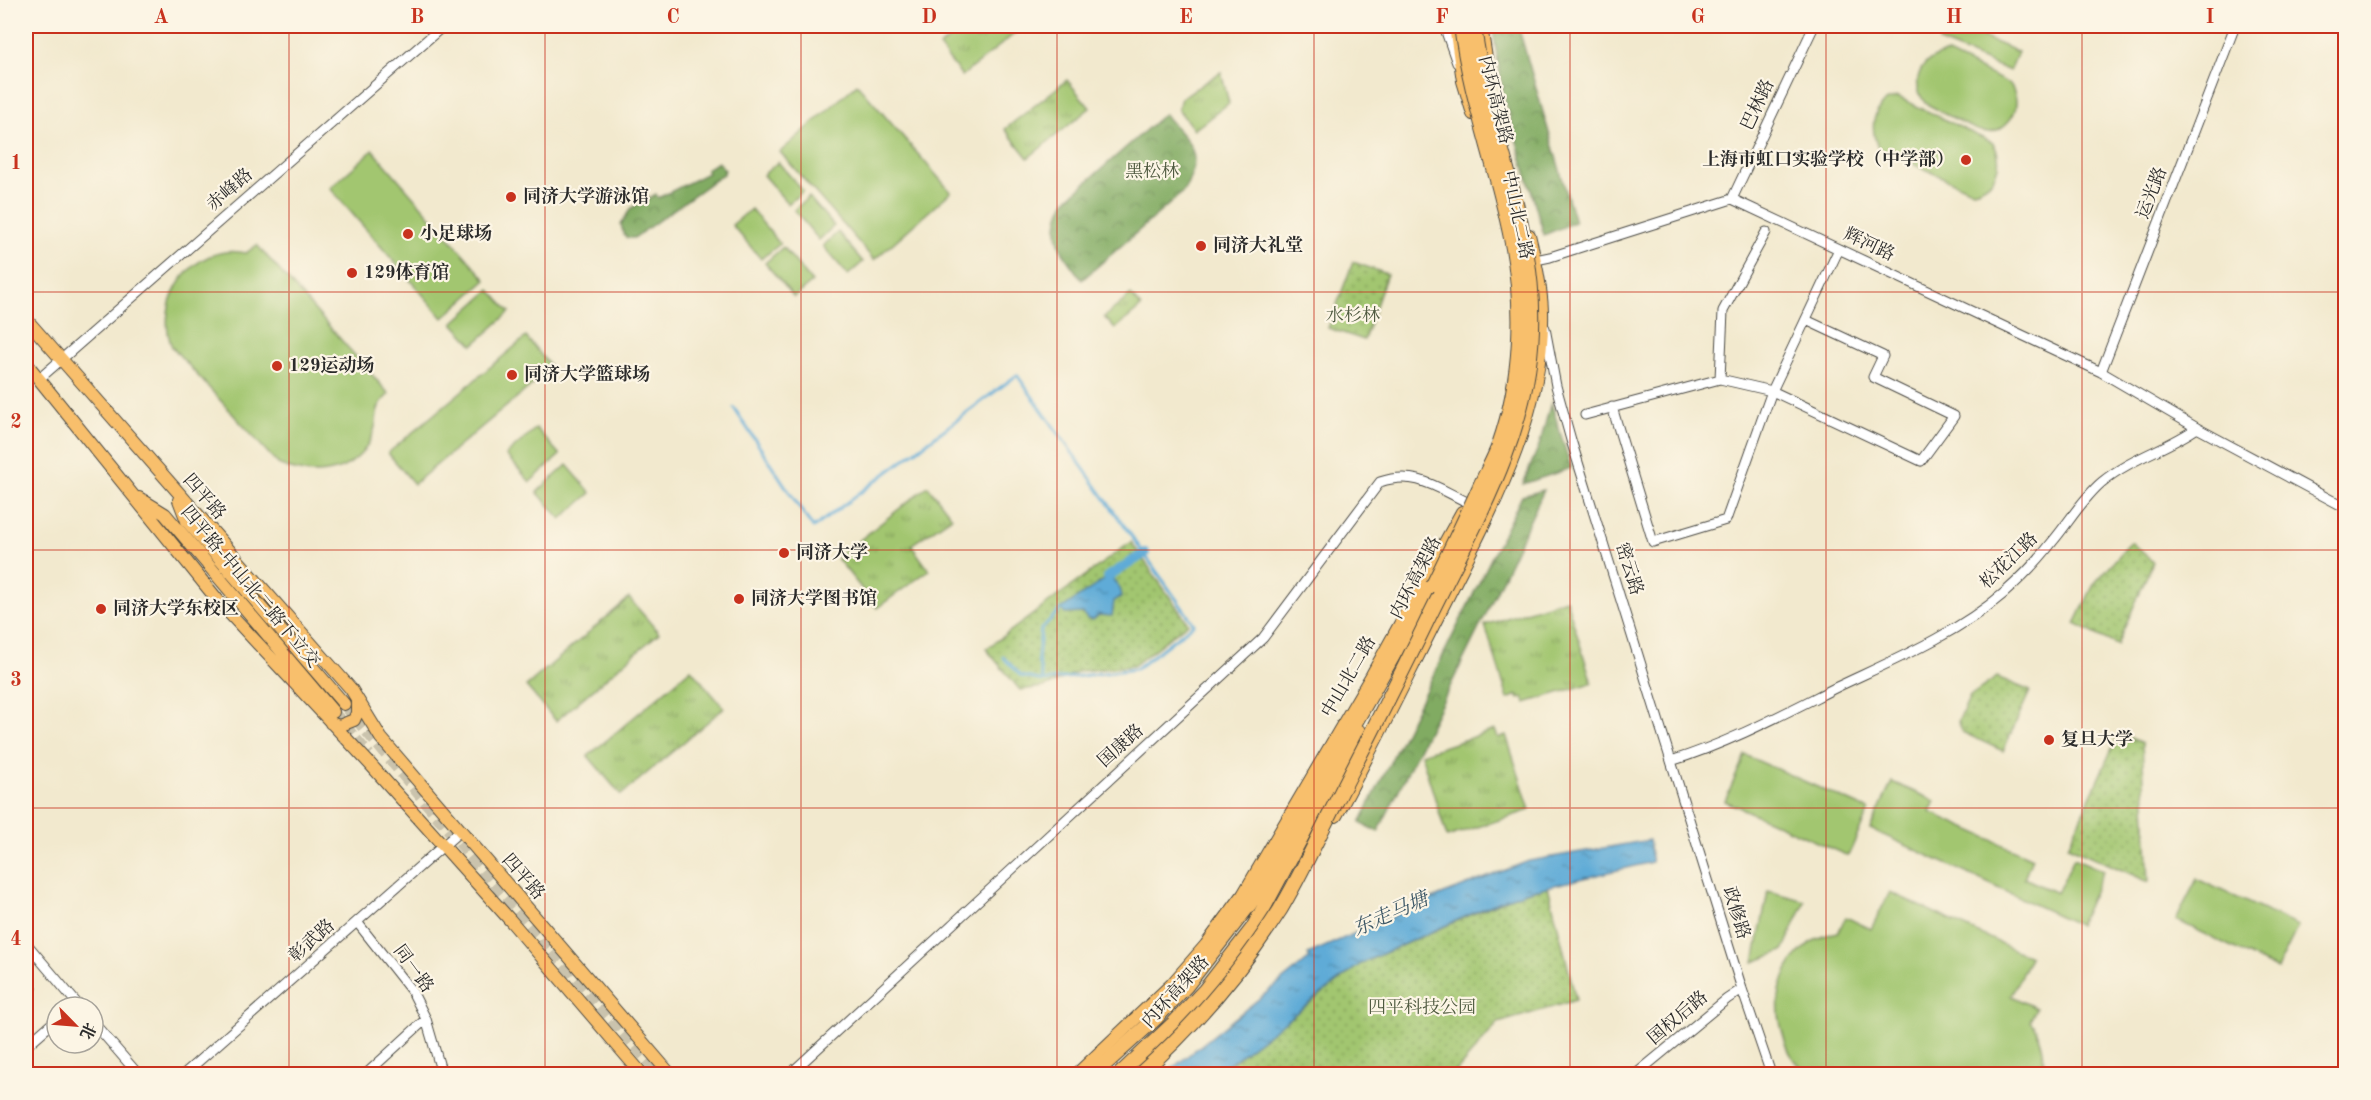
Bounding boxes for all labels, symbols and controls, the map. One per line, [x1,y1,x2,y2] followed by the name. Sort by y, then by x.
[153,8,169,28] text: A
[410,8,424,28] text: B
[666,8,680,28] text: C
[921,8,937,28] text: D
[1179,8,1193,28] text: E
[1435,8,1449,28] text: F
[1691,8,1705,28] text: G
[1946,8,1962,28] text: H
[2206,8,2214,28] text: I
[1475,54,1517,146] street label: 内环高架路
[1737,76,1778,133] street label: 巴林路
[1702,149,1954,169] place label: 上海市虹口实验学校（中学部）
[1959,153,1973,167] marker: 上海市虹口实验学校（中学部）
[10,154,22,174] text: 1
[1125,161,1179,181] park label: 黑松林
[202,164,256,215] street label: 赤峰路
[2132,164,2170,221] street label: 运光路
[1499,169,1537,261] street label: 中山北二路
[523,186,649,206] place label: 同济大学游泳馆
[504,190,518,204] marker: 同济大学游泳馆
[420,223,492,243] place label: 小足球场
[1841,224,1898,265] street label: 辉河路
[401,227,415,241] marker: 小足球场
[1213,235,1303,255] place label: 同济大礼堂
[1194,239,1208,253] marker: 同济大礼堂
[364,262,449,282] place label: 129体育馆
[345,266,359,280] marker: 129体育馆
[1326,305,1380,325] park label: 水杉林
[289,355,374,375] place label: 129运动场
[270,359,284,373] marker: 129运动场
[524,364,650,384] place label: 同济大学篮球场
[505,368,519,382] marker: 同济大学篮球场
[10,413,22,433] text: 2
[179,469,230,523] street label: 四平路
[177,502,324,671] street label: 四平路-中山北二路下立交
[1975,528,2041,592] street label: 松花江路
[1386,533,1444,622] street label: 内环高架路
[1612,540,1647,597] street label: 密云路
[796,542,868,562] place label: 同济大学
[777,546,791,560] marker: 同济大学
[751,588,877,608] place label: 同济大学图书馆
[732,592,746,606] marker: 同济大学图书馆
[113,598,239,618] place label: 同济大学东校区
[94,602,108,616] marker: 同济大学东校区
[1317,633,1379,720] street label: 中山北二路
[10,671,22,691] text: 3
[1094,720,1147,771] street label: 国康路
[2061,729,2133,749] place label: 复旦大学
[2042,733,2056,747] marker: 复旦大学
[498,849,549,903] street label: 四平路
[1719,884,1754,941] street label: 政修路
[1350,887,1434,940] water label: 东走马塘
[285,915,338,966] street label: 彰武路
[10,930,22,950] text: 4
[390,941,438,996] street label: 同一路
[1138,951,1213,1031] street label: 内环高架路
[1643,986,1711,1048] street label: 国权后路
[45,995,105,1055] north arrow
[1368,997,1476,1017] park label: 四平科技公园
[76,1020,99,1042] text: 北

